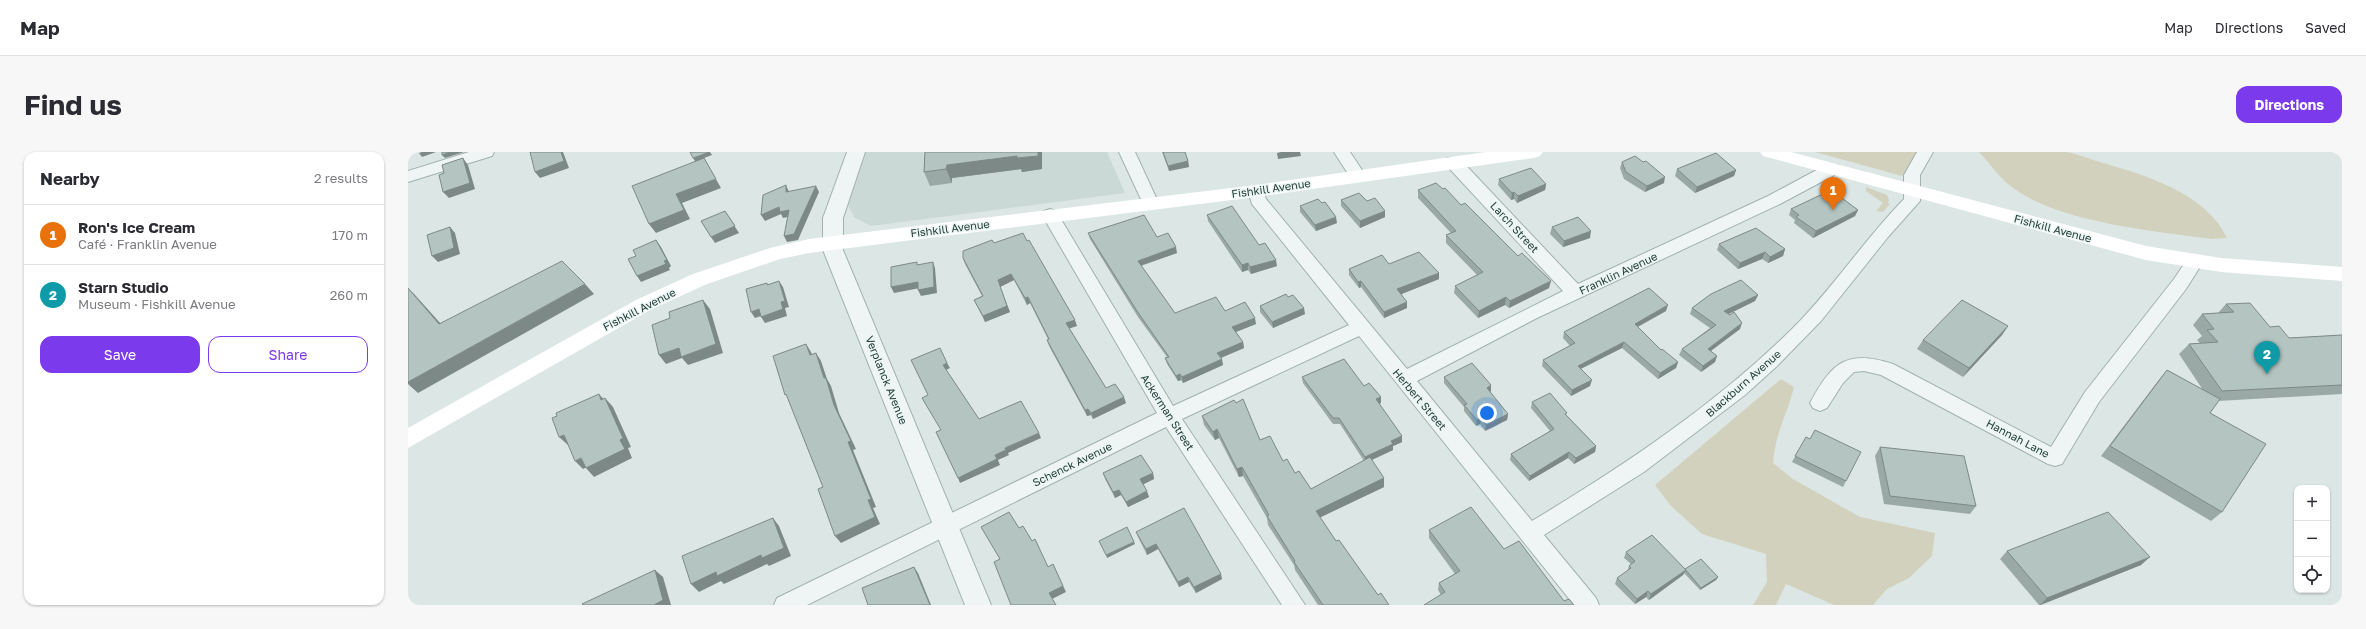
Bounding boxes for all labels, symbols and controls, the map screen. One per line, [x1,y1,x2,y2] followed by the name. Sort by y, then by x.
[20,16,60,39] text: Map
[2164,19,2193,36] text: Map
[2215,19,2283,36] text: Directions
[2305,19,2346,36] text: Saved
[2236,86,2342,123] button: Directions
[24,88,122,121] text: Find us
[40,168,100,189] text: Nearby
[314,170,368,186] text: 2 results
[1231,176,1311,200] street label: Fishkill Avenue
[1820,177,1846,210] pin: 1
[1488,199,1542,255] street label: Larch Street
[2013,211,2093,245] street label: Fishkill Avenue
[910,217,990,239] street label: Fishkill Avenue
[78,218,195,236] text: Ron's Ice Cream
[50,227,56,243] text: 1
[332,227,368,243] text: 170 m
[78,236,217,252] text: Café · Franklin Avenue
[1577,249,1659,297] street label: Franklin Avenue
[78,278,168,296] text: Starn Studio
[600,285,678,333] street label: Fishkill Avenue
[49,287,57,303] text: 2
[330,287,368,303] text: 260 m
[78,296,236,312] text: Museum · Fishkill Avenue
[863,334,911,426] street label: Verplanck Avenue
[40,336,200,373] button: Save
[208,336,368,373] button: Share
[2254,341,2280,374] pin: 2
[1703,347,1783,419] street label: Blackburn Avenue
[1390,366,1450,432] street label: Herbert Street
[1139,372,1197,452] street label: Ackerman Street
[1477,403,1497,423] your location
[1984,416,2052,460] street label: Hannah Lane
[1030,439,1114,489] street label: Schenck Avenue
[2294,485,2330,593] map controls
[2294,485,2330,521] button: +
[2294,521,2330,557] button: −
[2294,557,2330,593] button: locate

